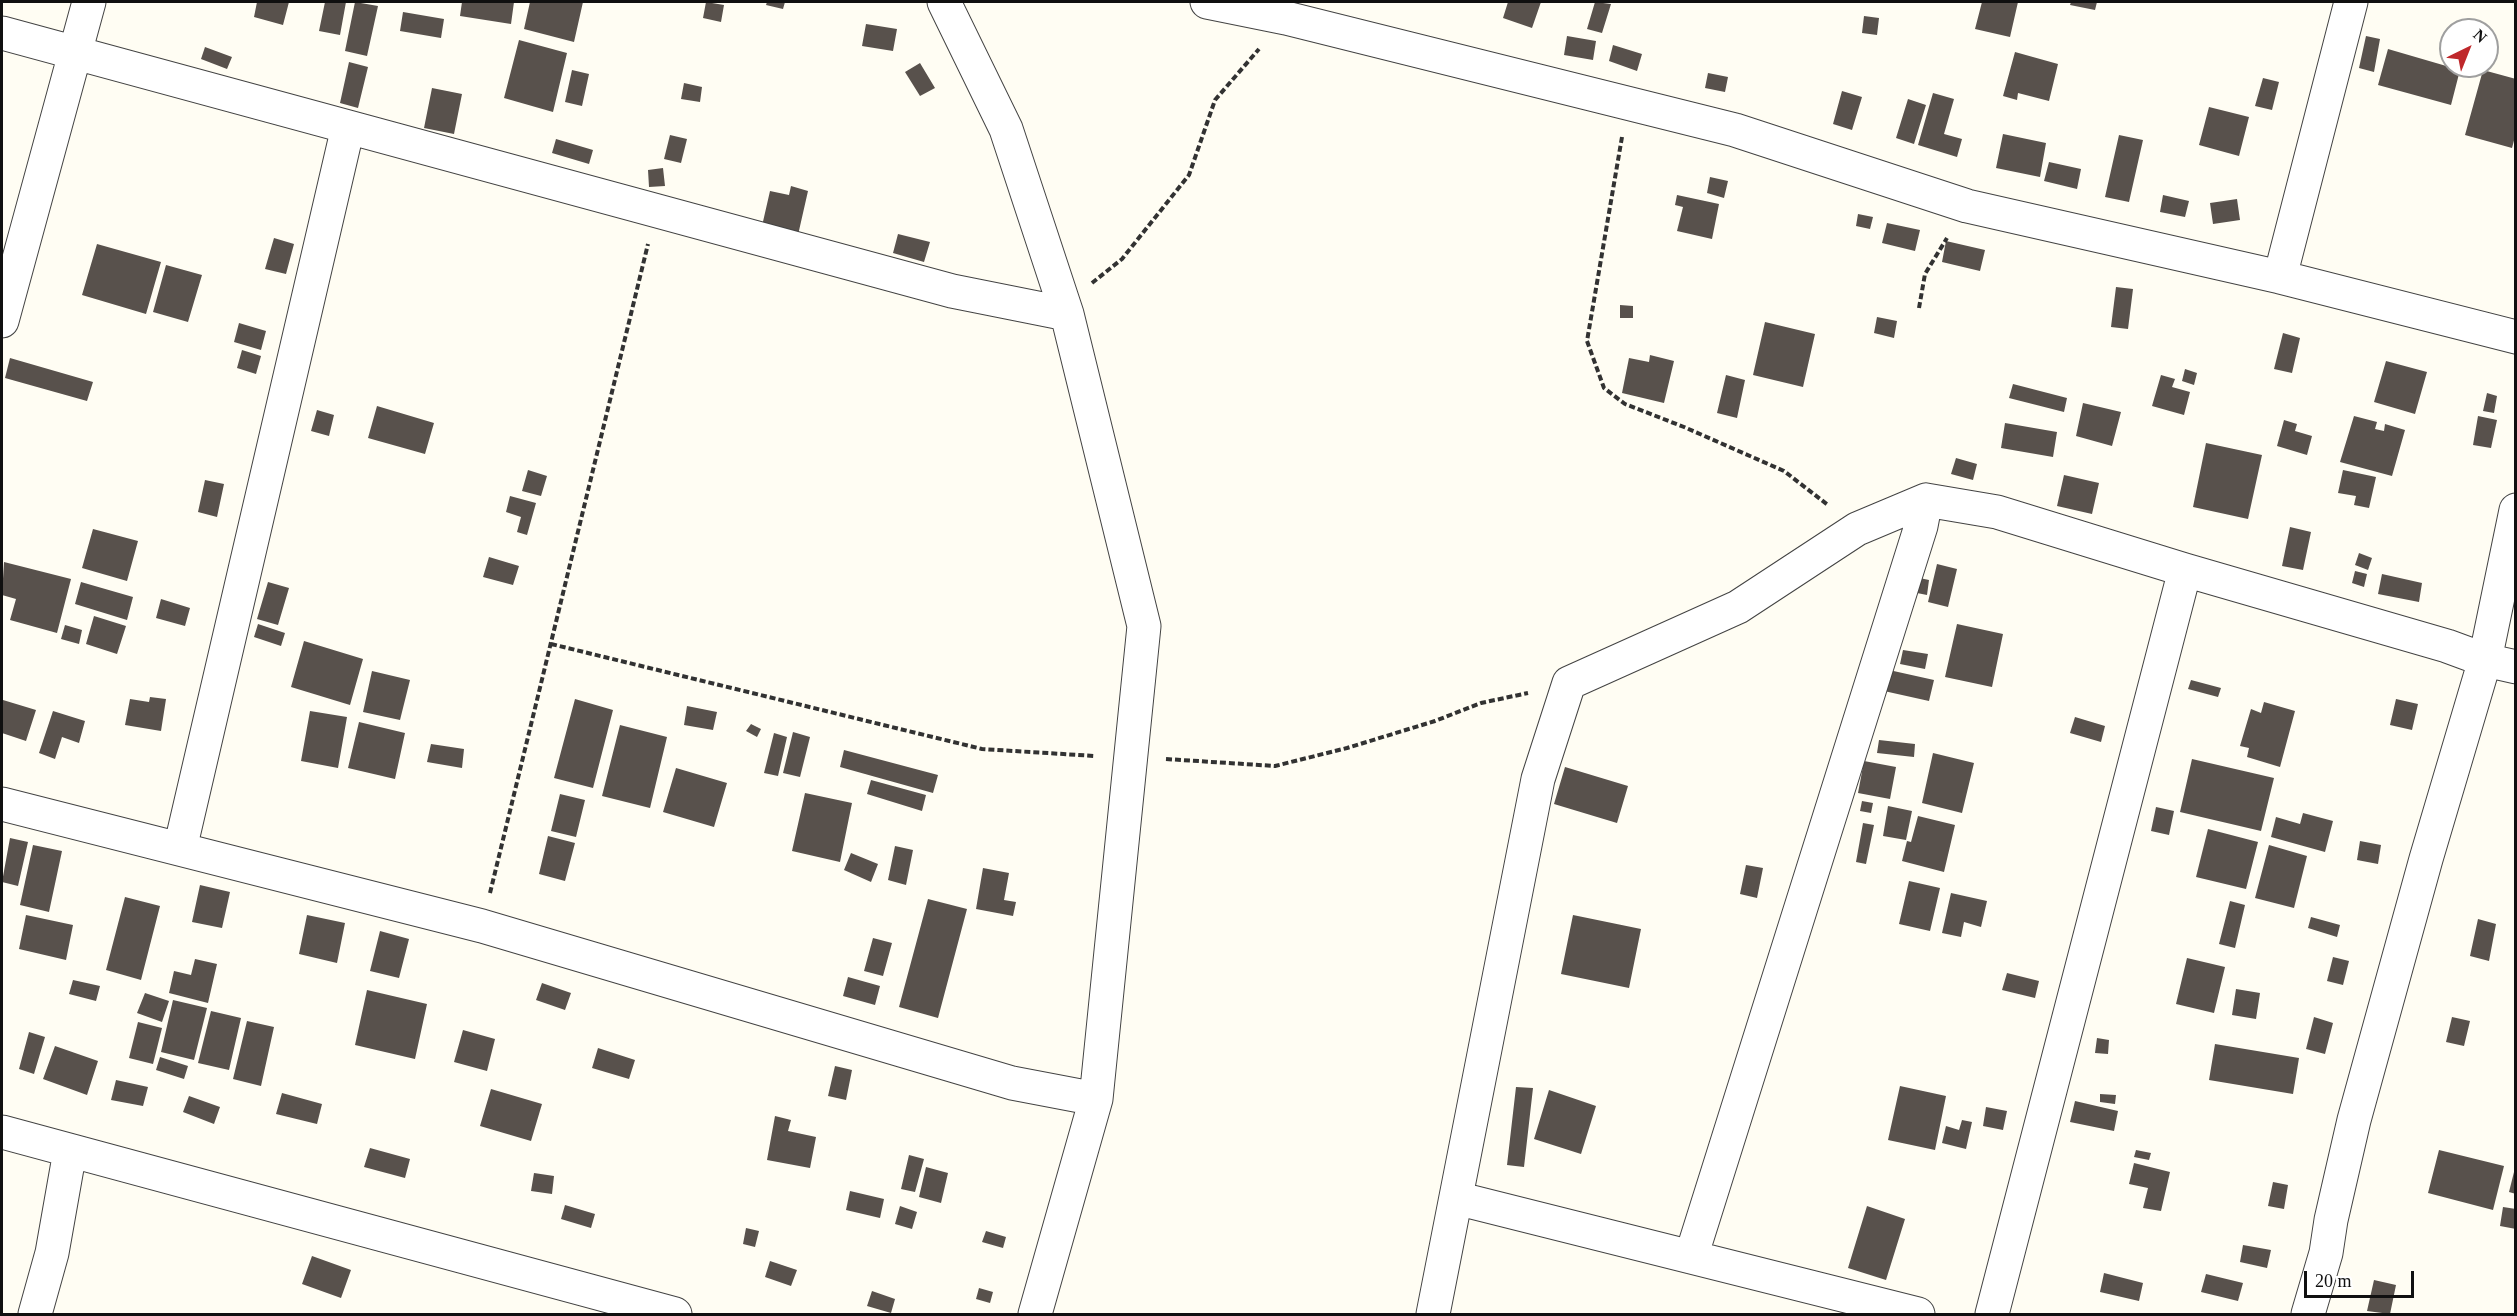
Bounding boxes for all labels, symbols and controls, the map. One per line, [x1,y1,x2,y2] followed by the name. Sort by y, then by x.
[2439,18,2499,78] north arrow
[2470,26,2490,46] text: N
[2307,1259,2416,1297] scale bar
[2315,1271,2352,1291] text: 20 m

